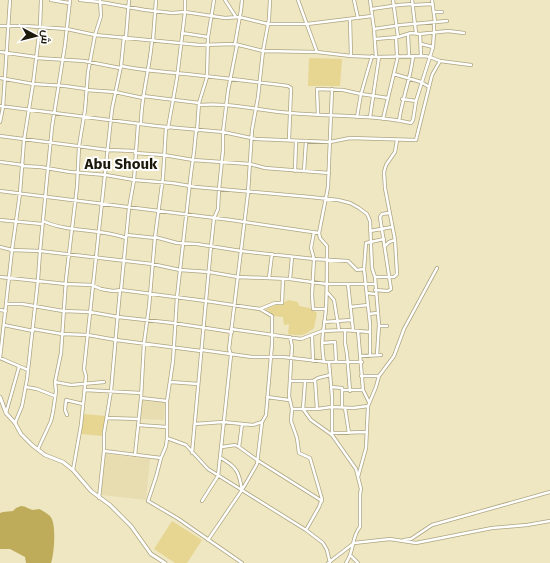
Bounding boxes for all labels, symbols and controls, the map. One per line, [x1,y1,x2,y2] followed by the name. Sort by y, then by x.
[16,16,56,56] north arrow
[38,29,53,45] text: ش
[84,155,158,173] district label: Abu Shouk

